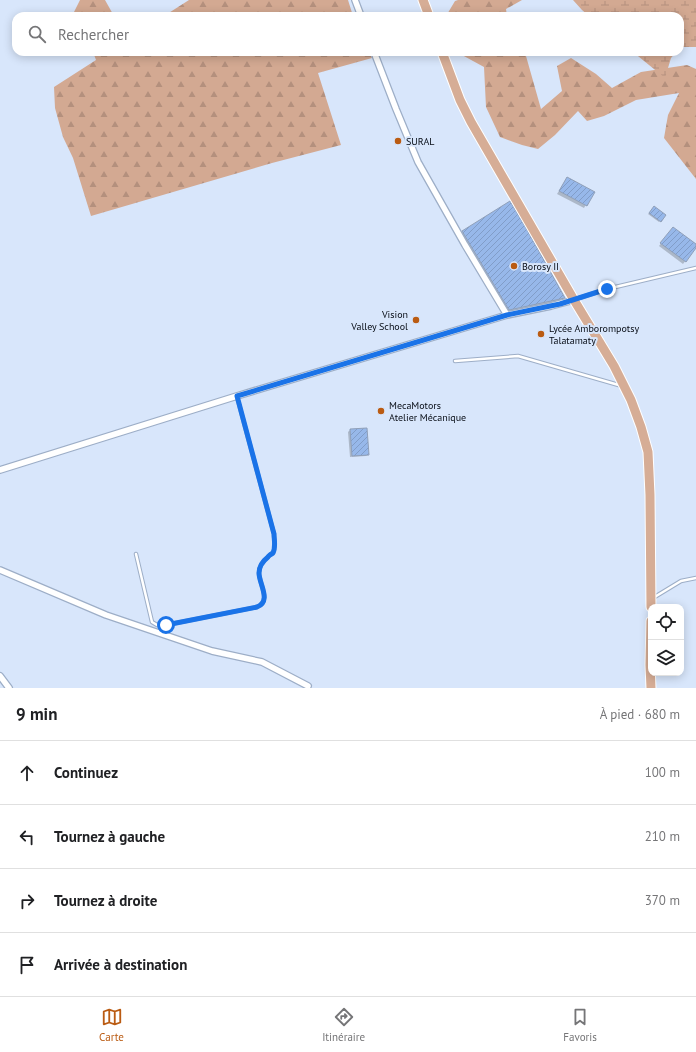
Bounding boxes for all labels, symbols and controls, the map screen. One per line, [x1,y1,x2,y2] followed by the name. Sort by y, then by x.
[12,12,684,56] search box
[26,23,48,45] icon: search
[58,25,129,44] text: Rechercher
[406,135,435,148] place label: SURAL
[393,136,403,146] marker: SURAL
[522,260,559,273] place label: Borosy II
[509,261,519,271] marker: Borosy II
[598,280,616,298] route end
[350,308,408,333] place label: Vision Valley School
[411,315,421,325] marker: Vision Valley School
[549,322,639,347] place label: Lycée Amborompotsy Talatamaty
[536,329,546,339] marker: Lycée Amborompotsy Talatamaty
[389,399,466,424] place label: MecaMotors Atelier Mécanique
[376,406,386,416] marker: MecaMotors Atelier Mécanique
[648,604,684,676] map controls
[648,604,684,640] button: locate
[157,616,175,634] route start
[648,640,684,676] button: layers
[16,703,57,725] text: 9 min
[600,706,680,723] text: À pied · 680 m
[16,762,38,784] icon: ahead
[54,763,118,782] text: Continuez
[645,764,680,781] text: 100 m
[16,826,38,848] icon: left
[54,827,165,846] text: Tournez à gauche
[645,828,680,845] text: 210 m
[16,890,38,912] icon: right
[54,891,157,910] text: Tournez à droite
[645,892,680,909] text: 370 m
[16,954,38,976] icon: arrive
[54,955,187,974] text: Arrivée à destination
[99,1006,124,1044] tab: Carte
[322,1006,365,1044] tab: Itinéraire
[563,1006,597,1044] tab: Favoris

